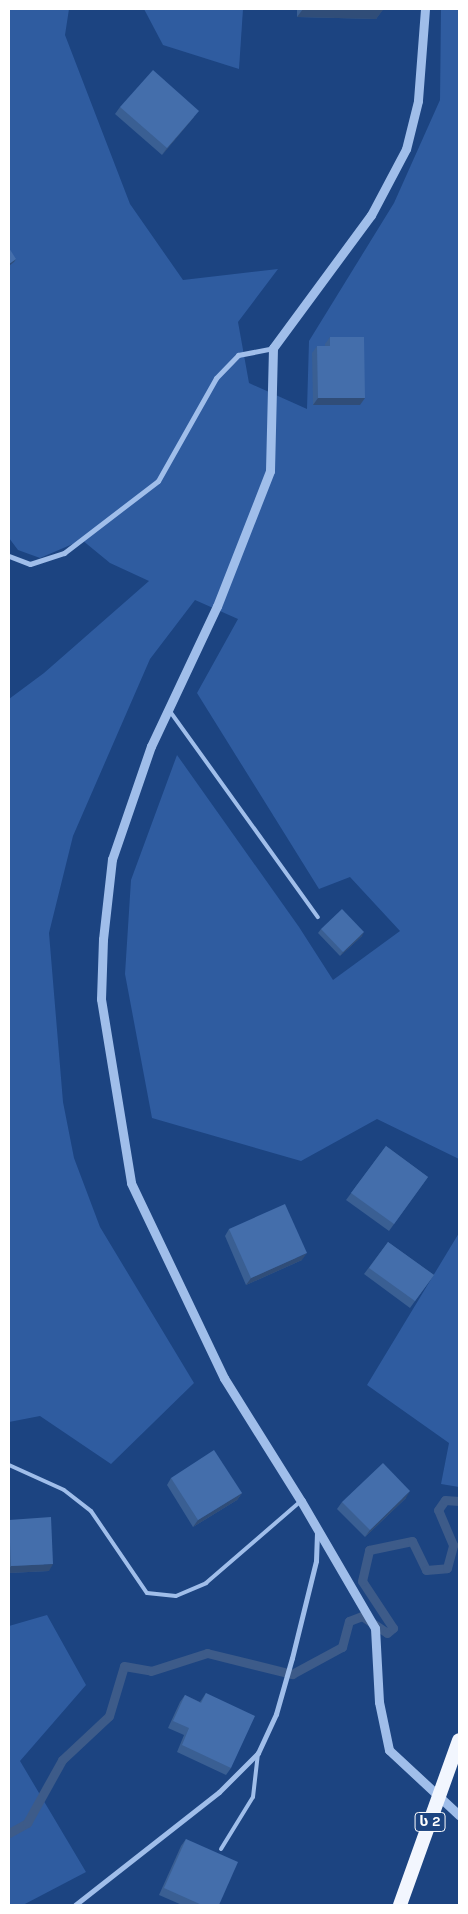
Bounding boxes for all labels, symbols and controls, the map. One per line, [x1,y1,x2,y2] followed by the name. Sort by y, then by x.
[414,1810,446,1834] road number: ს 2

